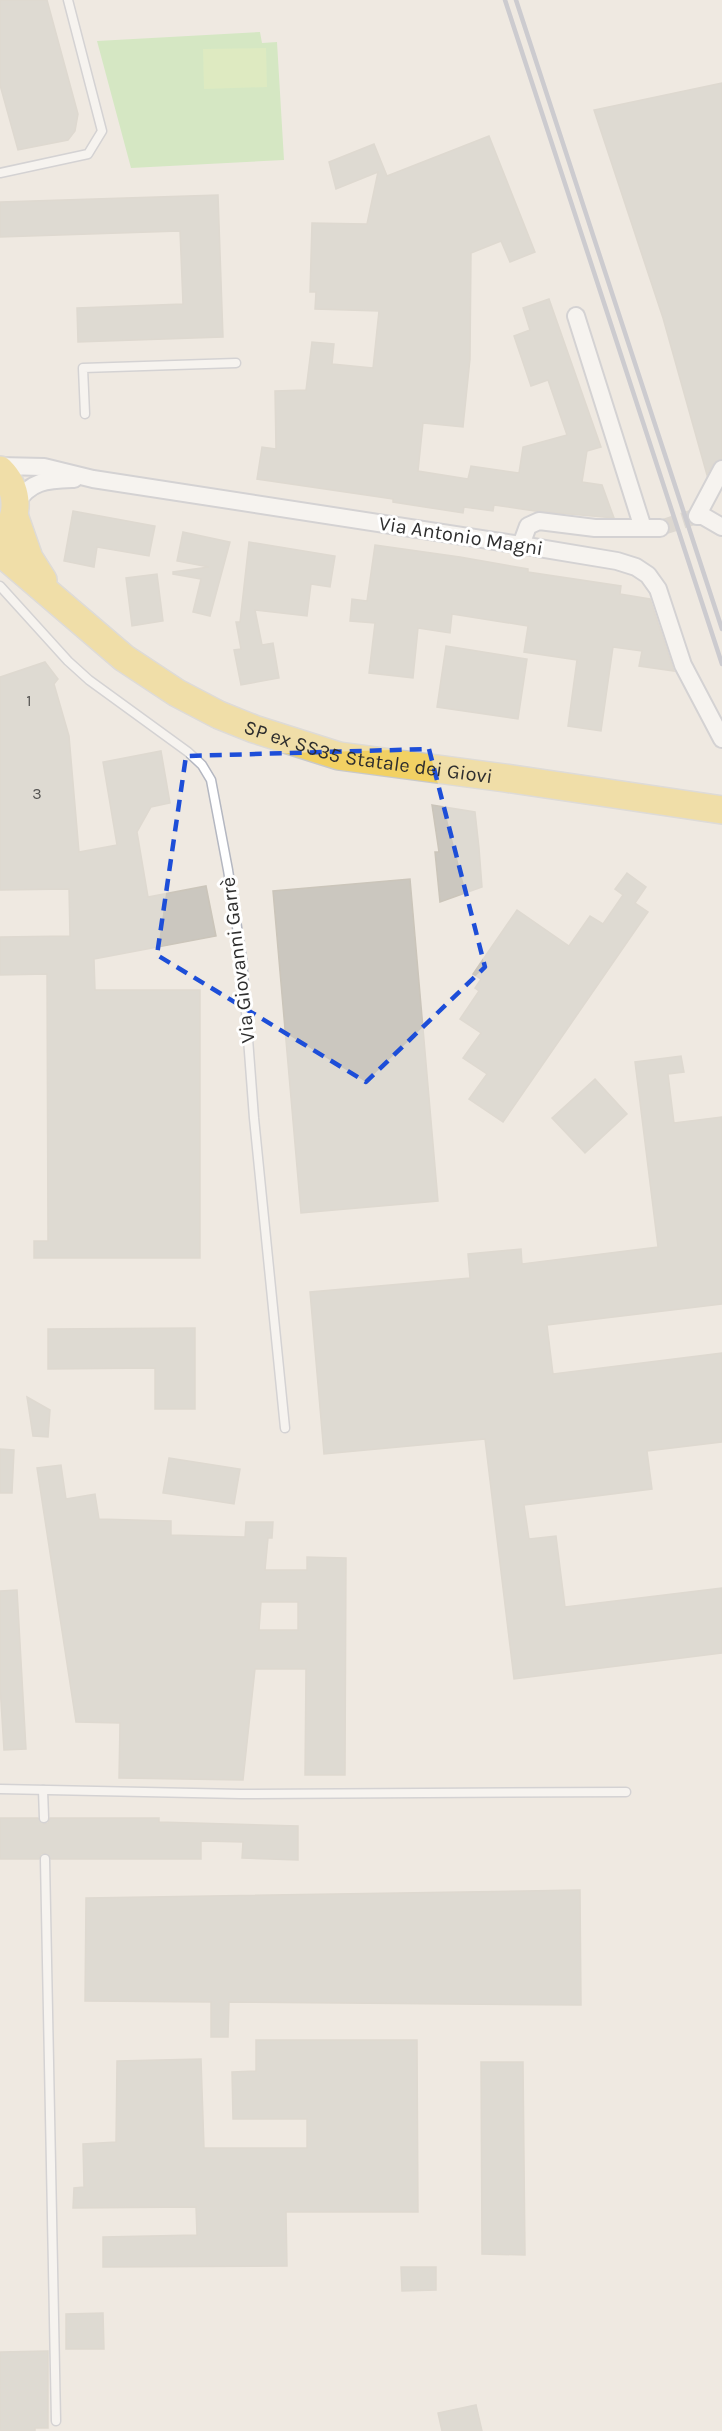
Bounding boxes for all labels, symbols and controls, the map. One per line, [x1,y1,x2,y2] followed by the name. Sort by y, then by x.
[377,512,545,560] street label: Via Antonio Magni
[26,691,32,710] house number: 1
[241,715,494,788] street label: SP ex SS35 Statale dei Giovi
[32,784,42,803] house number: 3
[216,876,260,1044] street label: Via Giovanni Garrè

